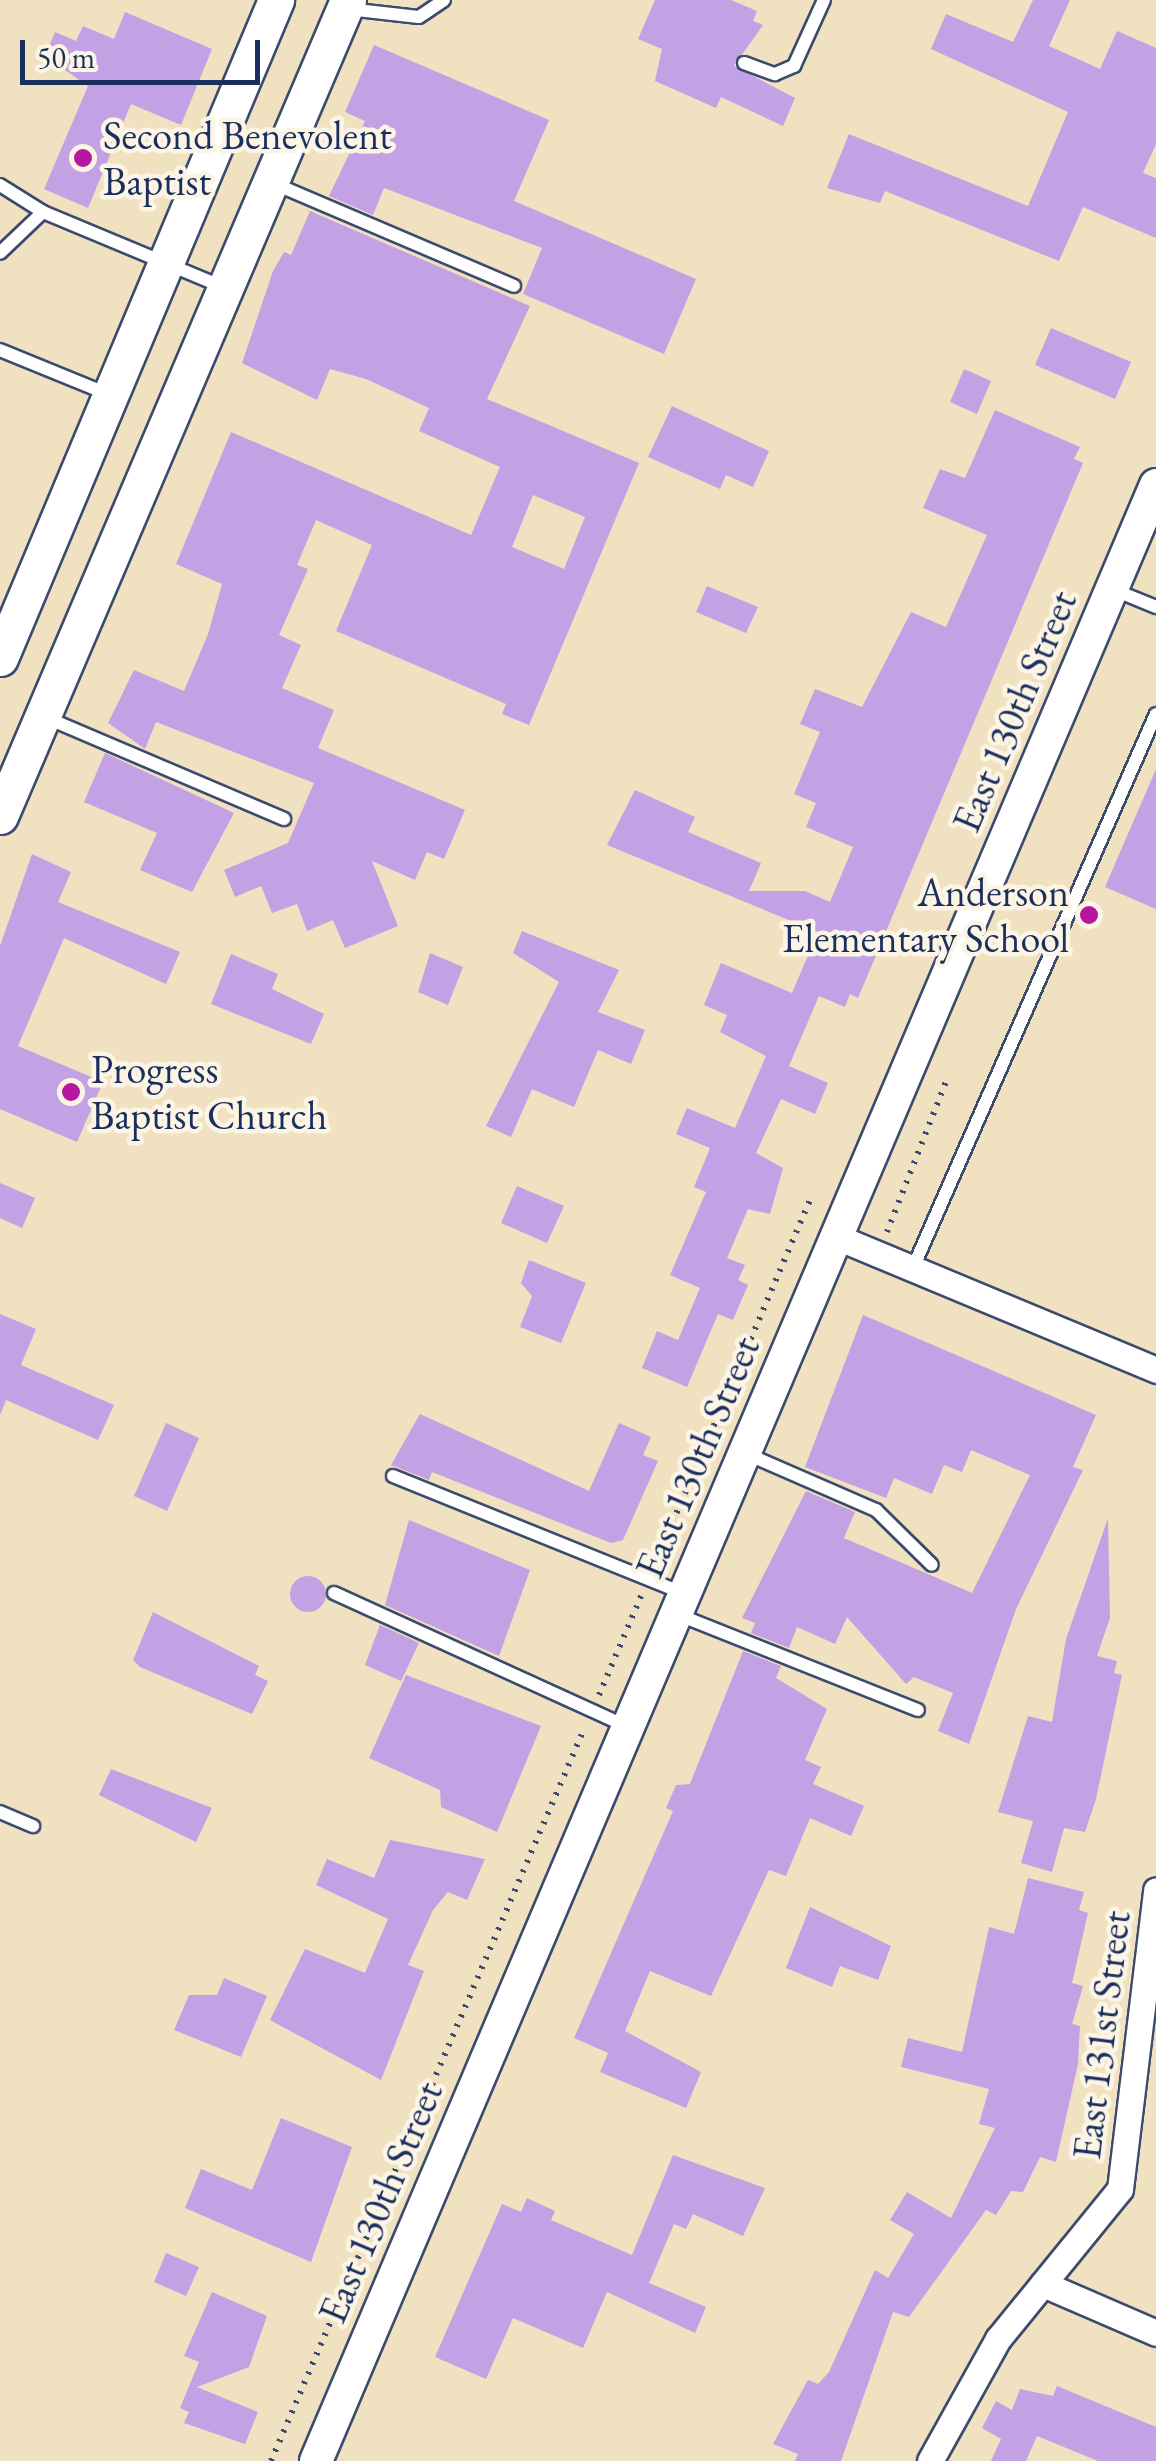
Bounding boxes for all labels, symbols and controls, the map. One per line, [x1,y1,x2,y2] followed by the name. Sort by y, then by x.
[25,20,265,82] scale bar
[37,38,95,77] text: 50 m
[103,111,392,205] place label: Second Benevolent Baptist
[72,147,94,169] marker: Second Benevolent Baptist
[942,583,1086,839] street label: East 130th Street
[782,868,1069,962] place label: Anderson Elementary School
[1078,904,1100,926] marker: Anderson Elementary School
[91,1045,327,1139] place label: Progress Baptist Church
[60,1081,82,1103] marker: Progress Baptist Church
[625,1329,769,1585] street label: East 130th Street
[1062,1908,1140,2162] street label: East 131st Street
[308,2074,452,2330] street label: East 130th Street

